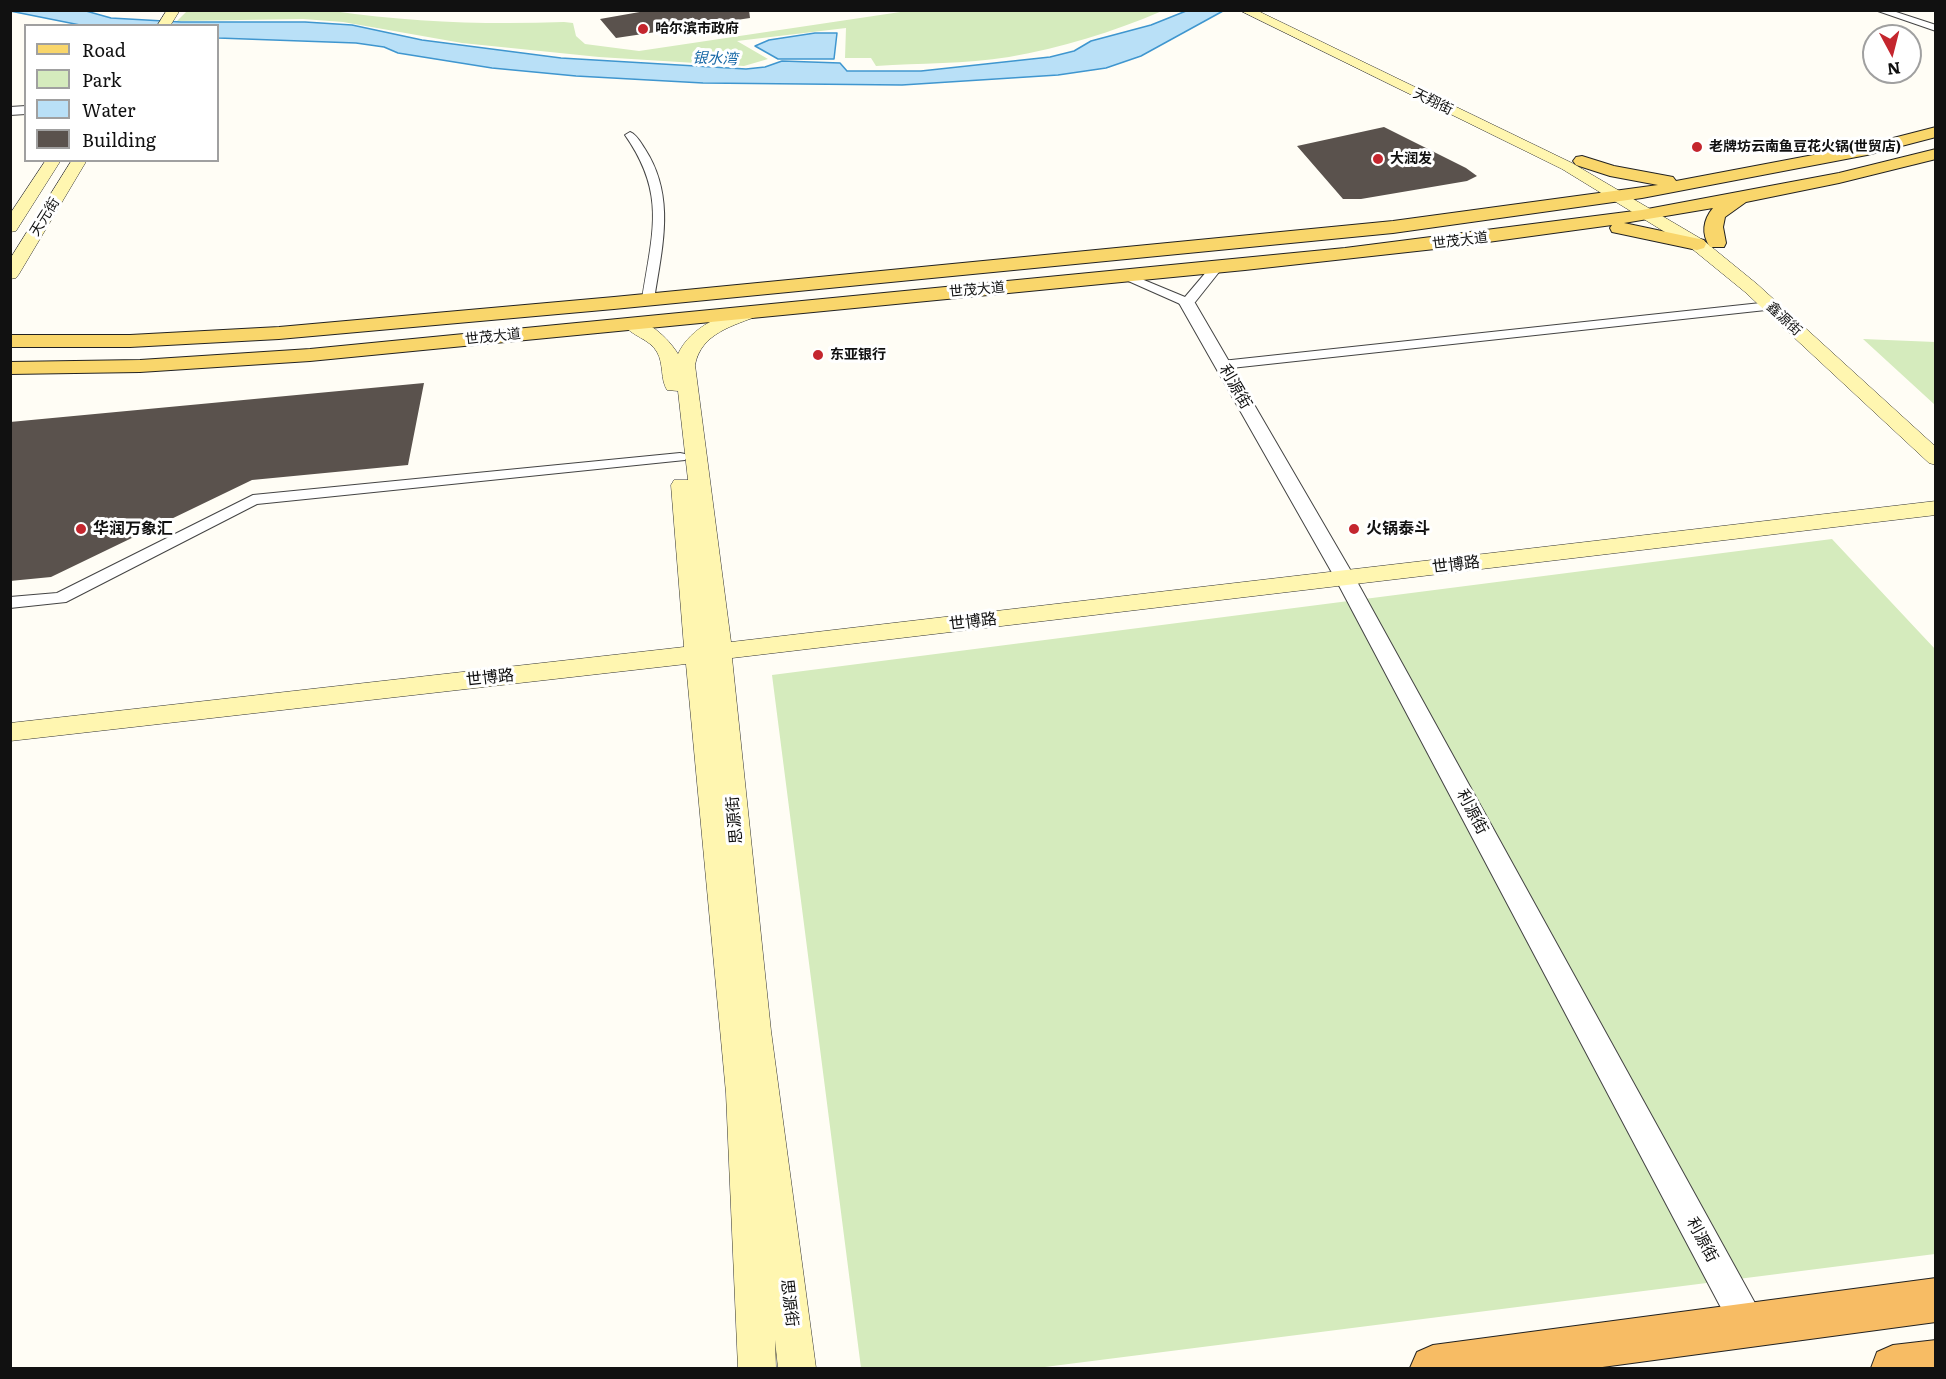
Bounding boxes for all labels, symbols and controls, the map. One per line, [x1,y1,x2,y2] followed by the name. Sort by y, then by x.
[655,21,739,37] place label: 哈尔滨市政府
[636,22,650,36] marker: 哈尔滨市政府
[24,24,219,162] legend
[1862,24,1922,84] north arrow
[82,36,126,63] text: Road
[692,49,738,69] water label: 银水湾
[1886,57,1902,83] text: N
[82,66,121,93] text: Park
[1410,85,1456,119] street label: 天翔街
[82,96,135,123] text: Water
[82,126,156,153] text: Building
[1709,139,1901,155] place label: 老牌坊云南鱼豆花火锅(世贸店)
[1690,140,1704,154] marker: 老牌坊云南鱼豆花火锅(世贸店)
[1390,151,1432,167] place label: 大润发
[1371,152,1385,166] marker: 大润发
[27,195,63,239] street label: 天元街
[1431,229,1489,253] street label: 世茂大道
[948,279,1006,301] street label: 世茂大道
[1763,299,1805,339] street label: 鑫源街
[464,326,522,348] street label: 世茂大道
[830,347,886,363] place label: 东亚银行
[811,348,825,362] marker: 东亚银行
[1215,361,1255,413] street label: 利源街
[93,519,173,539] place label: 华润万象汇
[1366,519,1430,539] place label: 火锅泰斗
[74,522,88,536] marker: 华润万象汇
[1347,522,1361,536] marker: 火锅泰斗
[1431,553,1481,577] street label: 世博路
[948,610,998,634] street label: 世博路
[465,666,515,690] street label: 世博路
[1452,786,1492,838] street label: 利源街
[723,795,747,845] street label: 思源街
[1682,1214,1722,1266] street label: 利源街
[777,1278,801,1328] street label: 思源街

